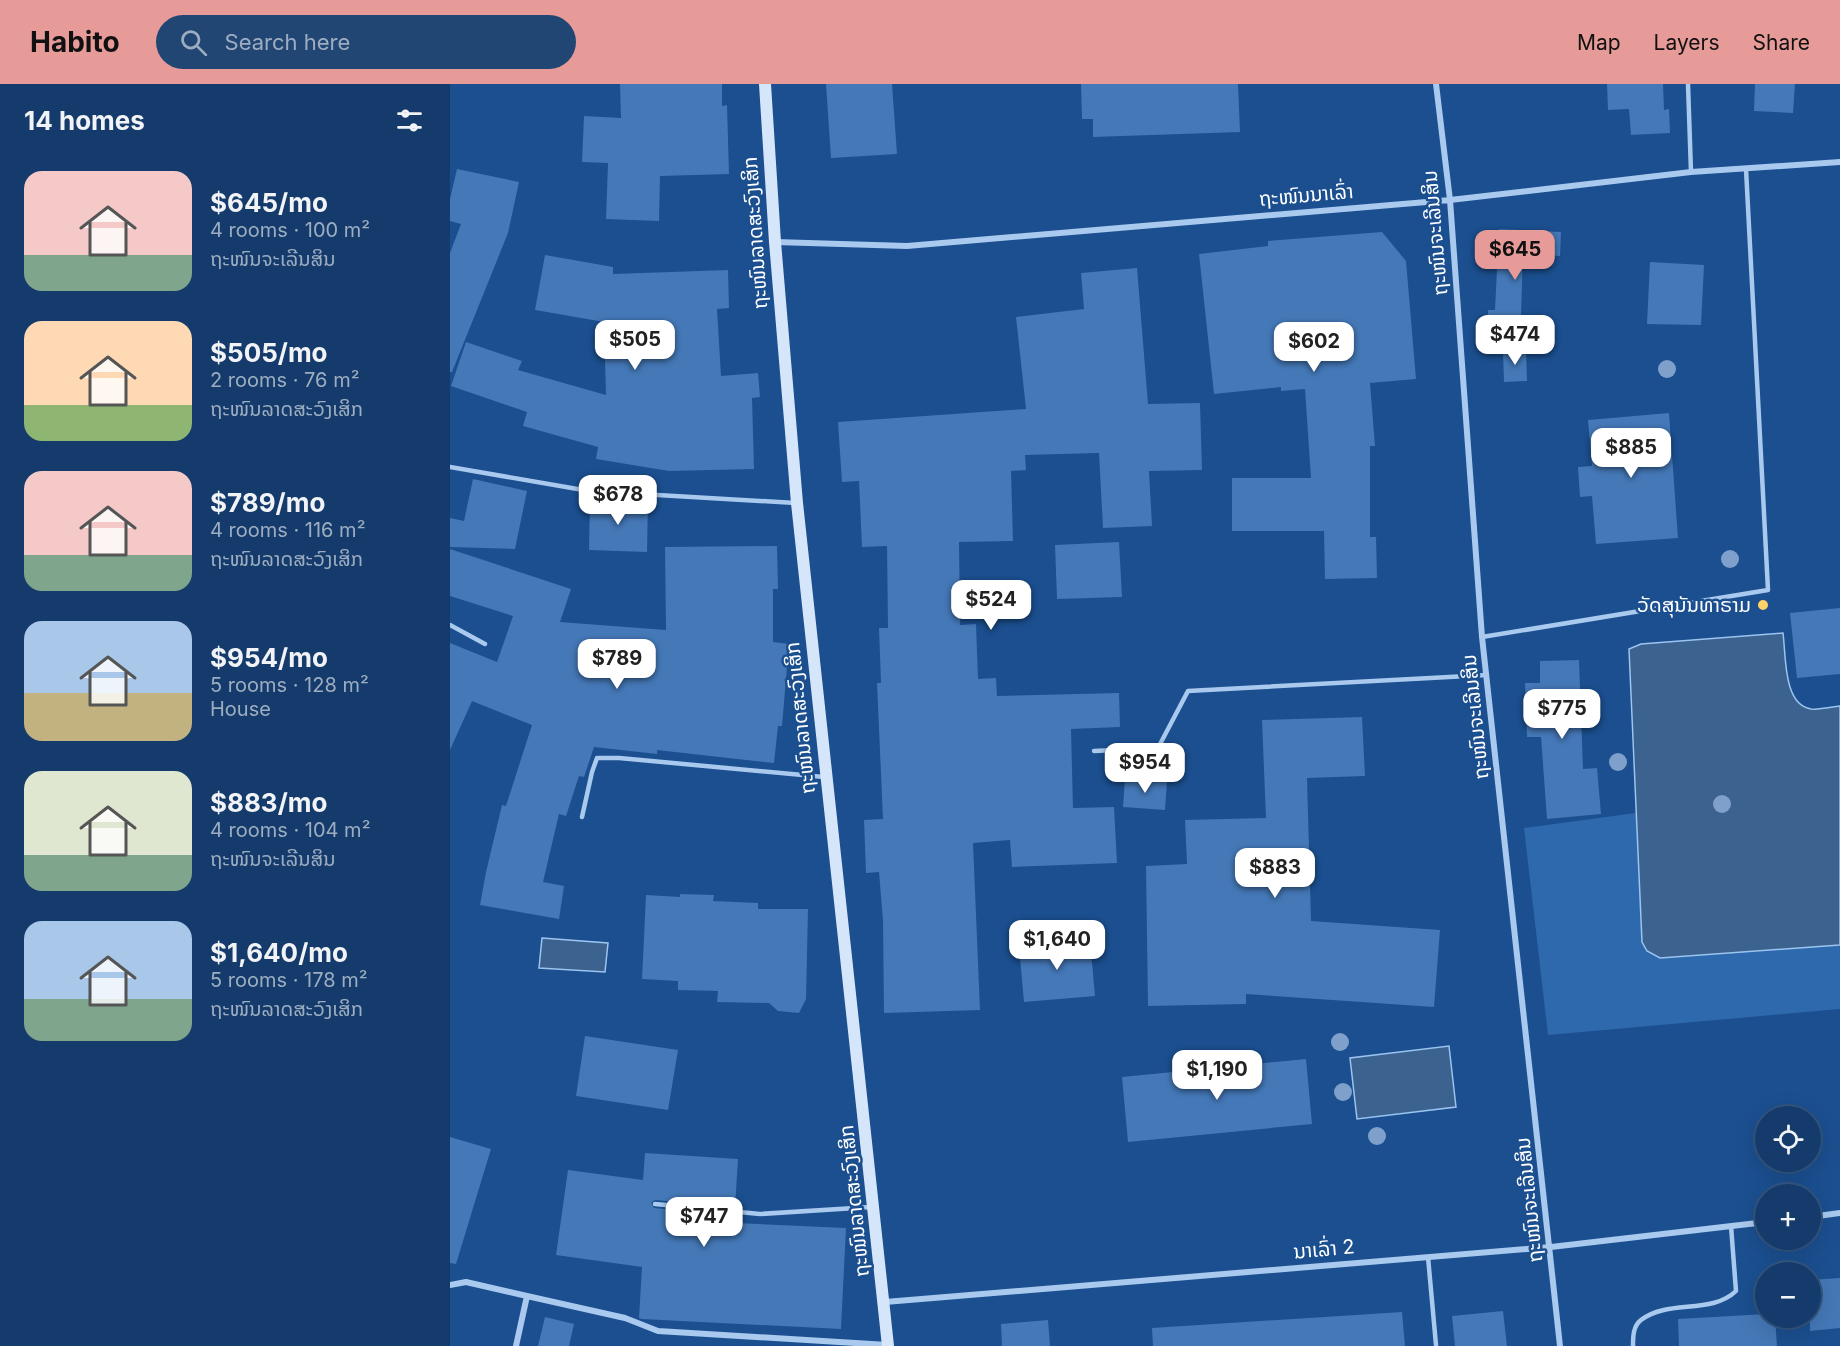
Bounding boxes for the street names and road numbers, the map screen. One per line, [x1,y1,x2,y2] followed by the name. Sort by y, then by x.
[738,156,772,310] street label: ຖະໜົນລາດສະວົງເສິກ
[1418,169,1452,297] street label: ຖະໜົນຈະເລີນສິນ
[1258,177,1354,211] street label: ຖະໜົນນາເລົ່າ
[780,641,820,795] street label: ຖະໜົນລາດສະວົງເສິກ
[1457,653,1493,781] street label: ຖະໜົນຈະເລີນສິນ
[834,1124,874,1278] street label: ຖະໜົນລາດສະວົງເສິກ
[1511,1136,1547,1264] street label: ຖະໜົນຈະເລີນສິນ
[1292,1233,1356,1264] street label: ນາເລົ່າ 2

